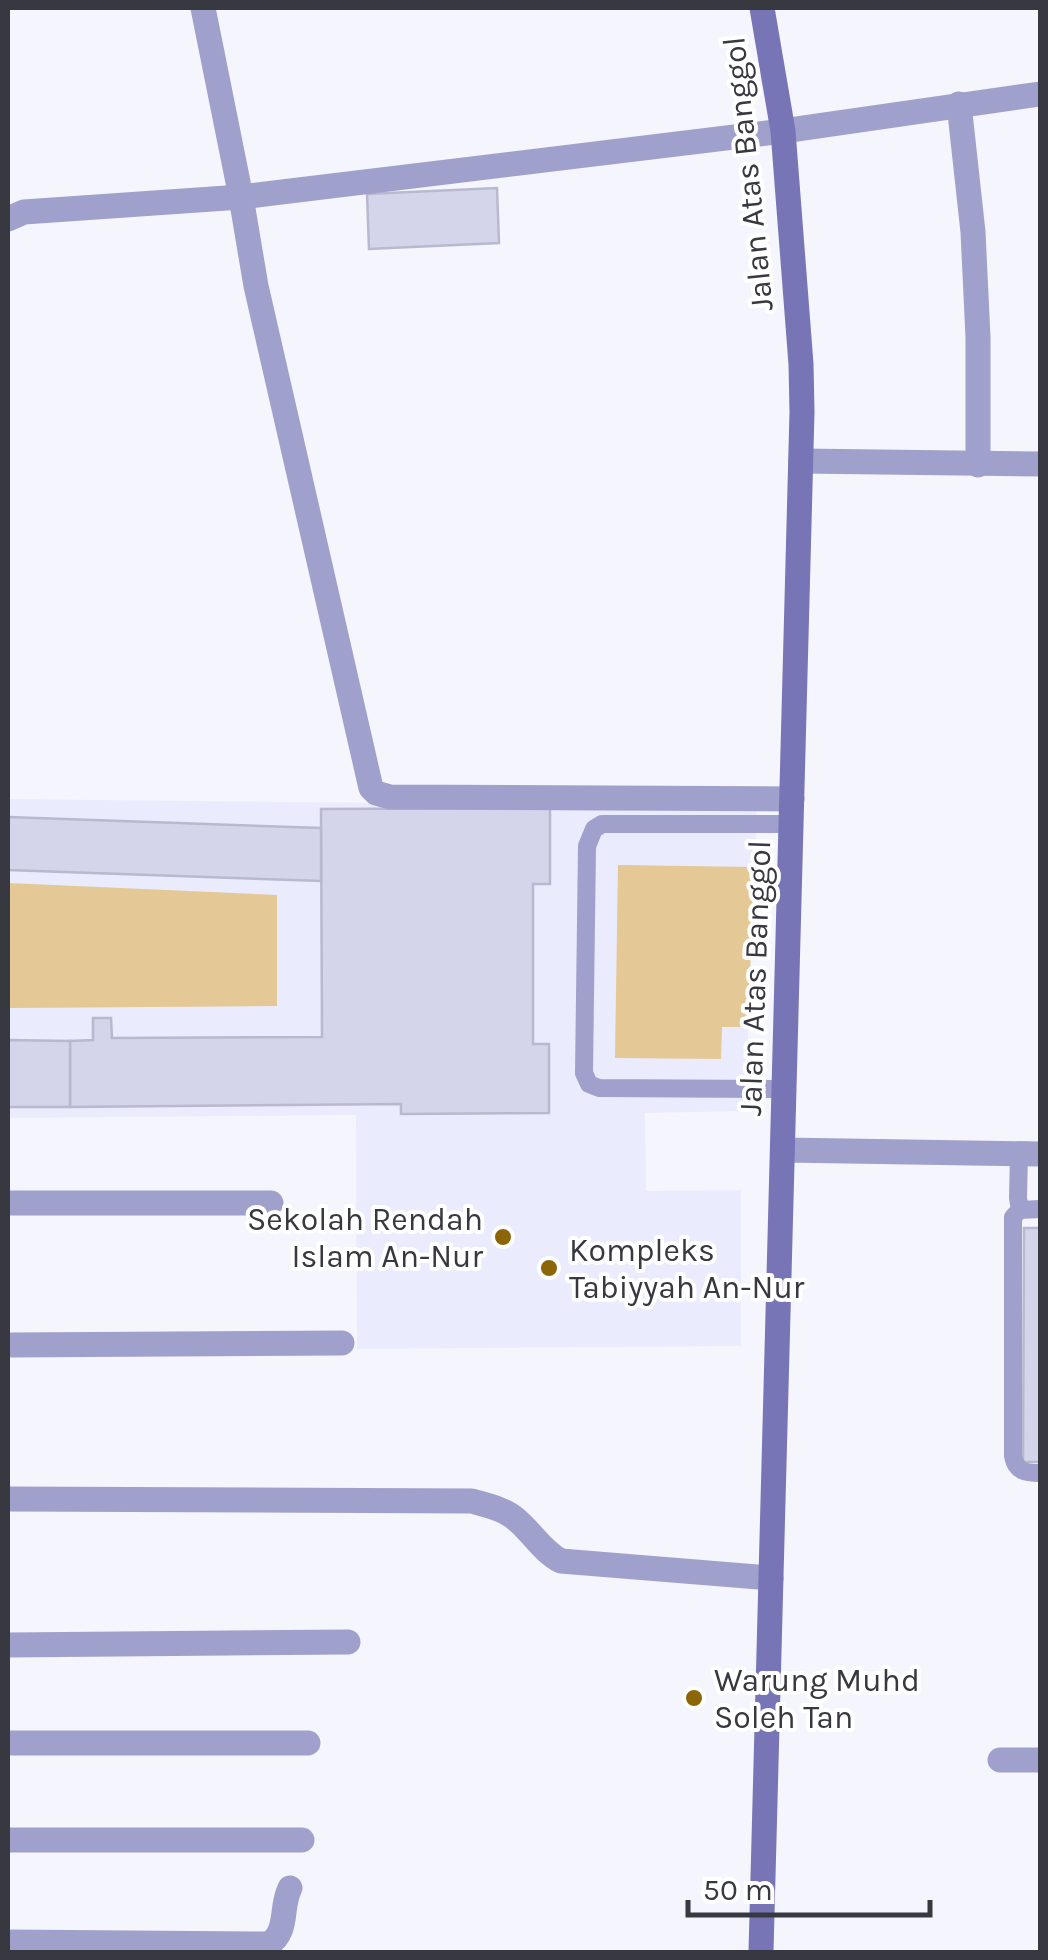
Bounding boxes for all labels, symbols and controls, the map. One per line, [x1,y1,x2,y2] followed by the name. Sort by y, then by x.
[715,35,781,313] street label: Jalan Atas Banggol
[732,840,778,1116] street label: Jalan Atas Banggol
[247,1201,483,1275] place label: Sekolah Rendah Islam An-Nur
[492,1226,514,1248] marker: Sekolah Rendah Islam An-Nur
[569,1232,805,1306] place label: Kompleks Tabiyyah An-Nur
[538,1257,560,1279] marker: Kompleks Tabiyyah An-Nur
[714,1662,920,1736] place label: Warung Muhd Soleh Tan
[683,1687,705,1709] marker: Warung Muhd Soleh Tan
[688,1855,930,1917] scale bar
[703,1872,773,1908] text: 50 m

